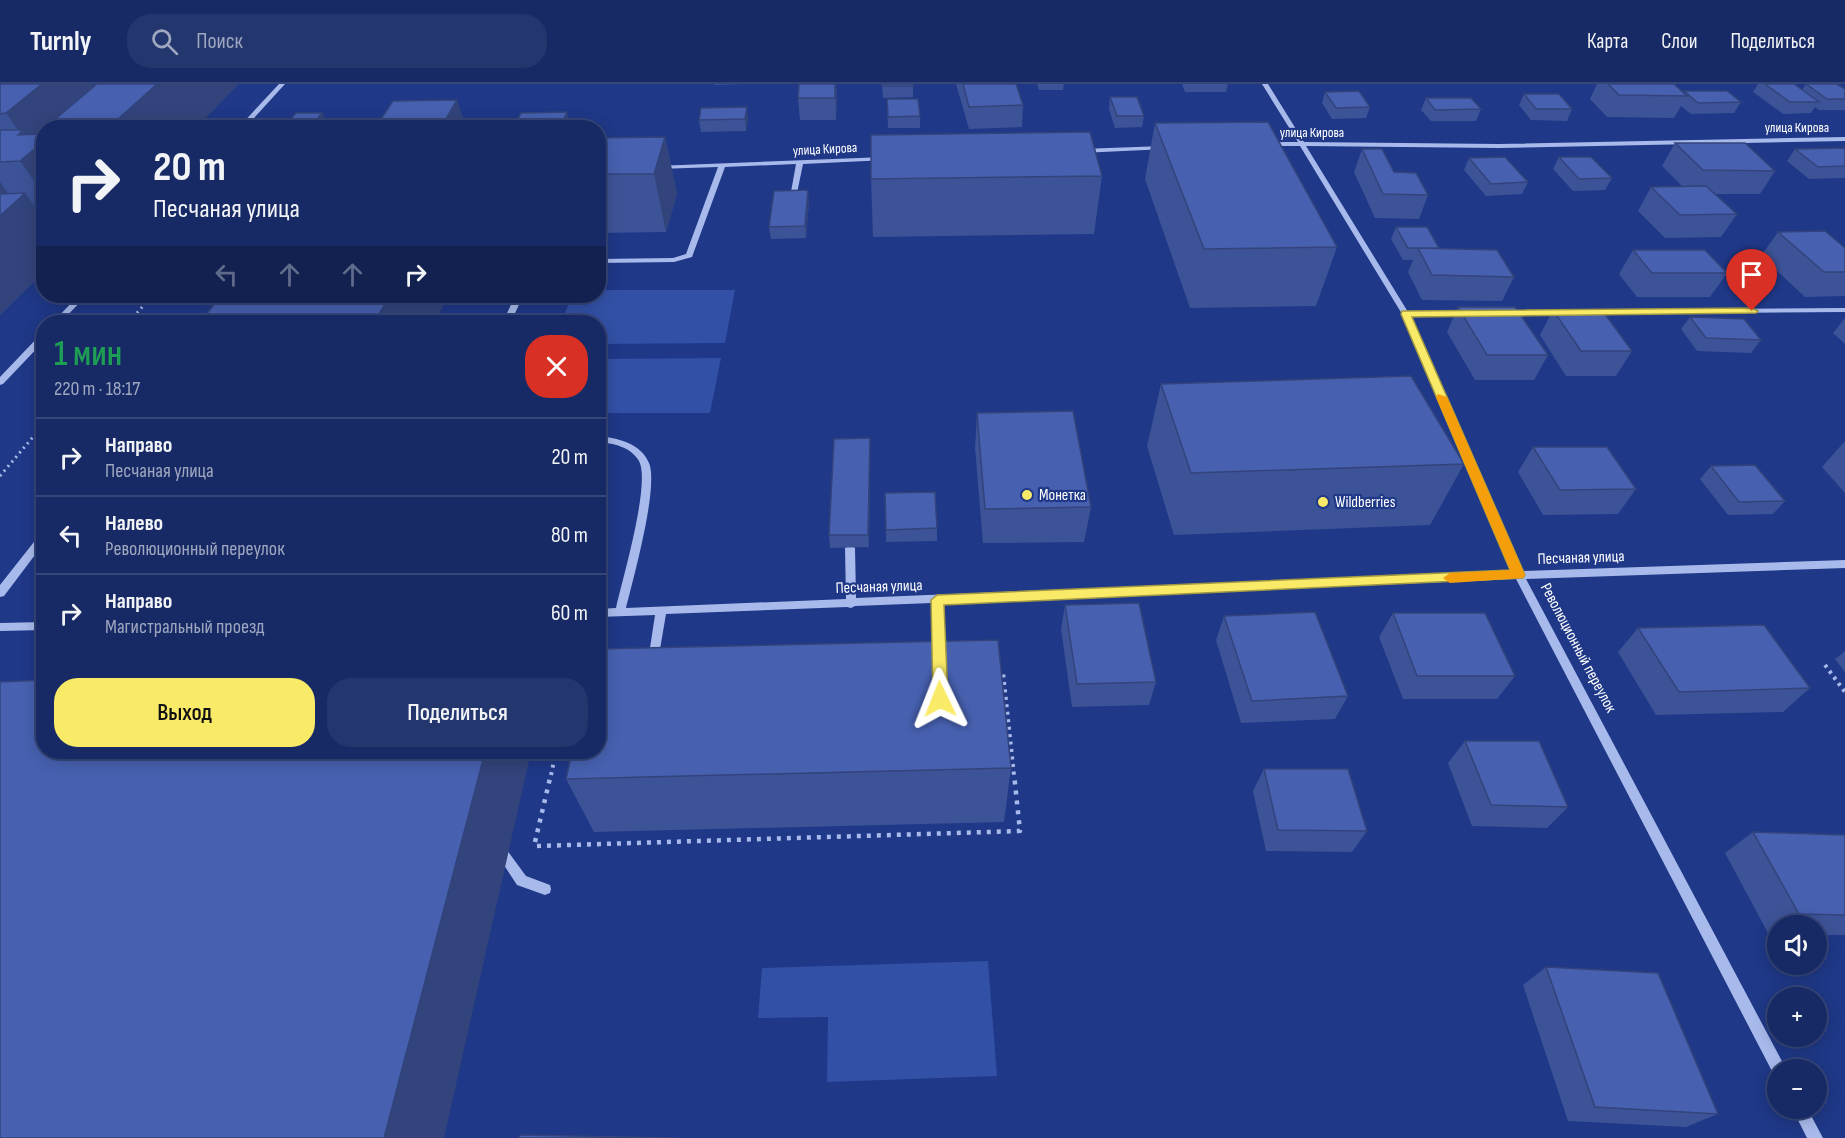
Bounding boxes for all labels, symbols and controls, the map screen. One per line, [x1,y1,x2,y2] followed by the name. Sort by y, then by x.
[127,14,547,68] search box
[30,25,91,58] text: Turnly
[148,25,181,58] icon: search
[196,28,243,55] text: Поиск
[1587,29,1628,54] text: Карта
[1661,29,1697,54] text: Слои
[1730,29,1815,54] text: Поделиться
[1765,119,1829,136] street label: улица Кирова
[1280,124,1344,141] street label: улица Кирова
[792,139,858,159] street label: улица Кирова
[153,142,226,193] text: 20 m
[54,144,132,222] icon: right
[153,193,300,225] text: Песчаная улица
[1726,249,1777,311] pin
[210,258,243,291] icon: left
[273,258,306,291] icon: ahead
[336,258,369,291] icon: ahead
[399,258,432,291] icon: right
[1735,258,1768,291] icon: arrive
[54,333,122,376] text: 1 мин
[525,335,588,398] button: close
[54,377,140,401] text: 220 m · 18:17
[105,432,172,459] text: Направо
[54,441,87,474] icon: right
[552,444,588,471] text: 20 m
[105,459,214,483] text: Песчаная улица
[1039,486,1086,505] place label: Монетка
[1020,488,1034,502] marker: Монетка
[1335,493,1396,512] place label: Wildberries
[1316,495,1330,509] marker: Wildberries
[105,510,163,537] text: Налево
[54,519,87,552] icon: left
[551,522,588,549] text: 80 m
[105,537,285,561] text: Революционный переулок
[1537,547,1625,569] street label: Песчаная улица
[835,576,923,598] street label: Песчаная улица
[1536,580,1621,717] street label: Революционный переулок
[105,588,172,615] text: Направо
[54,597,87,630] icon: right
[551,600,588,627] text: 60 m
[105,615,264,639] text: Магистральный проезд
[908,667,972,731] position arrow
[54,678,315,747] button: Выход
[327,678,588,747] button: Поделиться
[1767,915,1827,1119] map controls
[1767,915,1827,975] button: sound
[1767,987,1827,1047] button: +
[1767,1059,1827,1119] button: −

